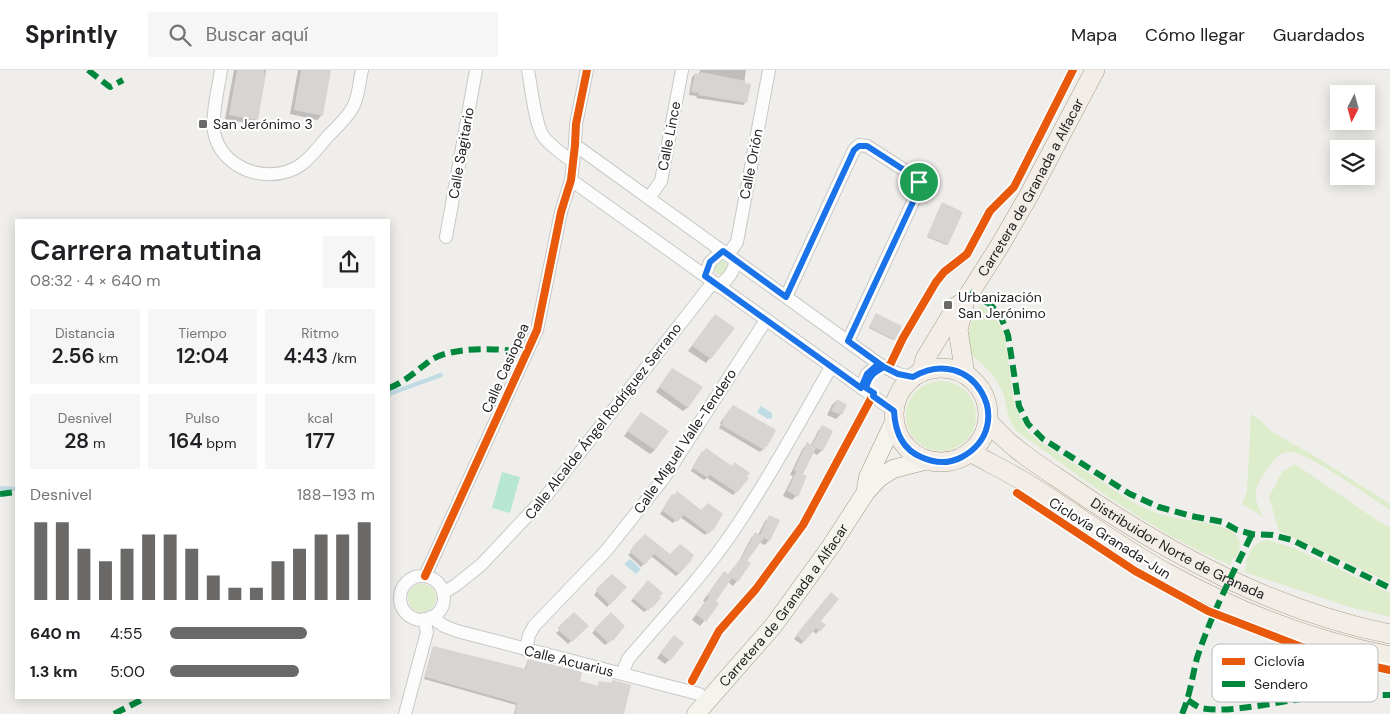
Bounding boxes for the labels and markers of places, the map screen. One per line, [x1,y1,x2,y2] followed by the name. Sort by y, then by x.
[213,115,313,133] place label: San Jerónimo 3
[197,118,209,130] marker: San Jerónimo 3
[898,161,940,203] pin
[958,288,1046,322] place label: Urbanización San Jerónimo
[942,299,954,311] marker: Urbanización San Jerónimo

